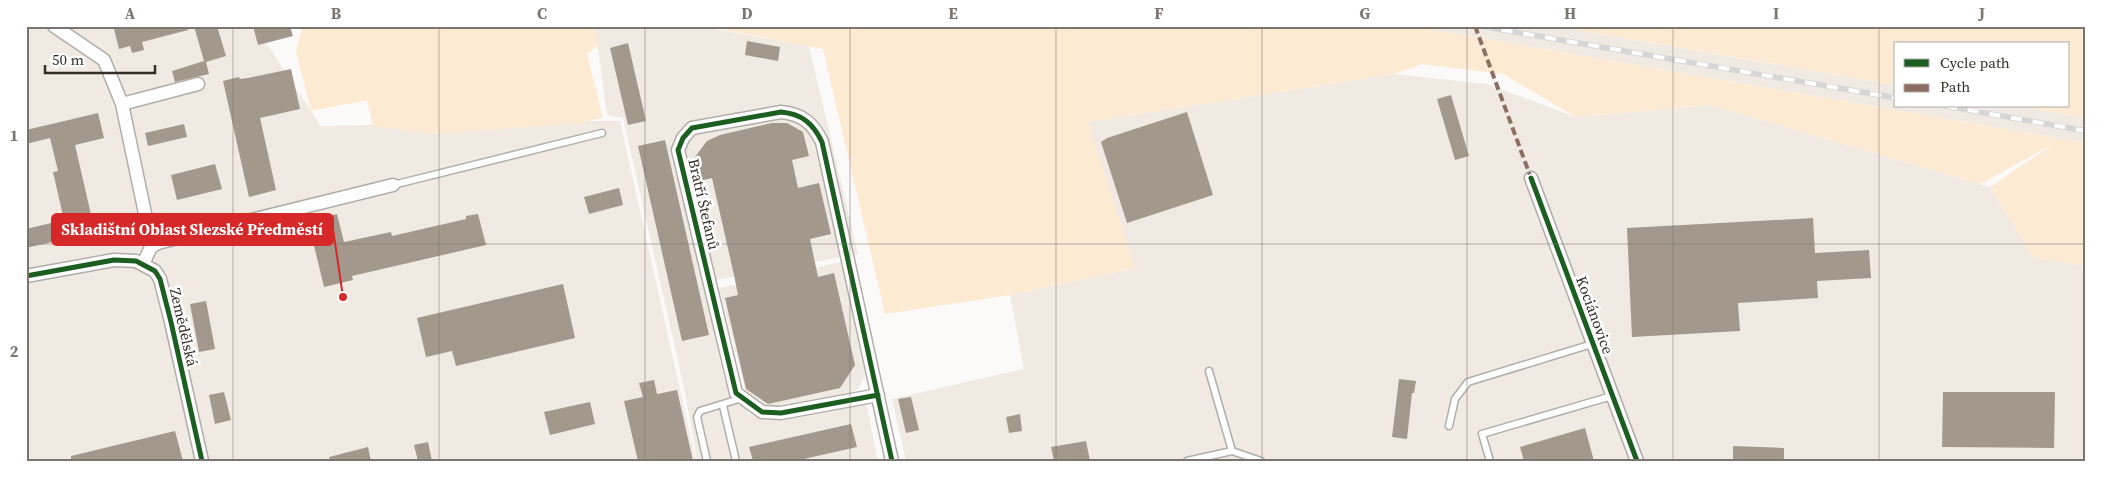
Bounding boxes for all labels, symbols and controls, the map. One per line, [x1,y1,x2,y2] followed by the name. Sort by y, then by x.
[125,2,136,24] text: A
[331,2,342,24] text: B
[537,2,547,24] text: C
[741,2,753,24] text: D
[948,2,958,24] text: E
[1154,2,1164,24] text: F
[1360,2,1371,24] text: G
[1564,2,1576,24] text: H
[1773,2,1779,24] text: I
[1978,2,1985,24] text: J
[45,42,155,74] scale bar
[1894,42,2070,108] legend
[52,49,84,70] text: 50 m
[1940,52,2010,73] text: Cycle path
[1940,76,1970,97] text: Path
[10,124,18,146] text: 1
[683,156,725,252] street label: Bratří Štefanů
[52,214,333,245] callout: Skladištní Oblast Slezské Předměstí
[61,218,323,240] text: Skladištní Oblast Slezské Předměstí
[1571,273,1619,357] street label: Kociánovice
[165,286,203,369] street label: Zemědělská
[10,340,19,362] text: 2

